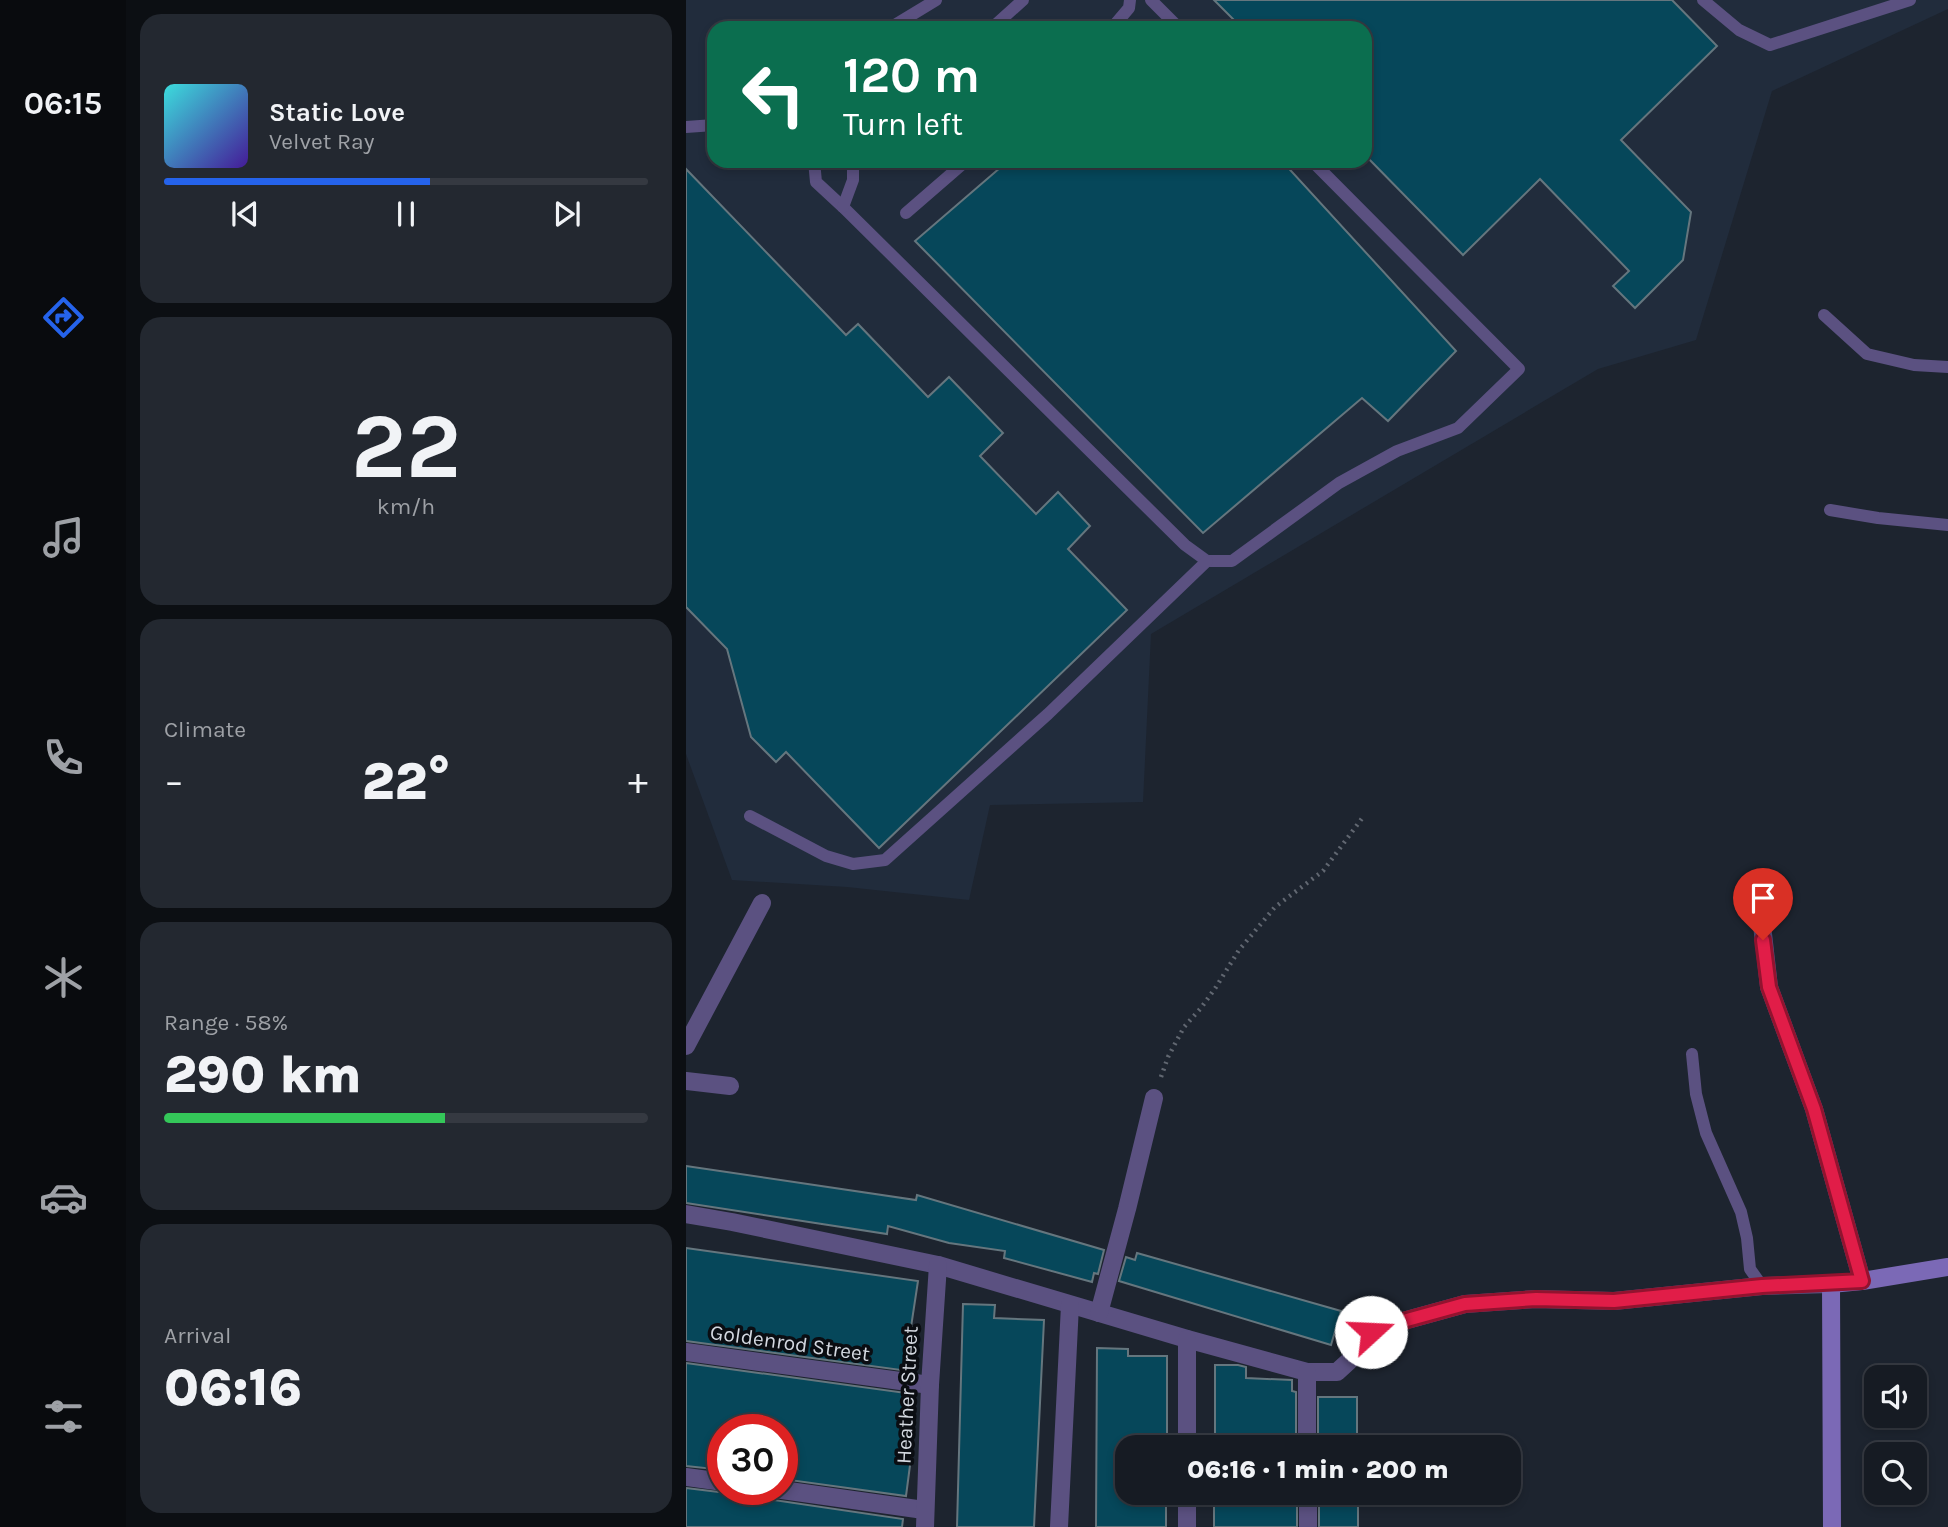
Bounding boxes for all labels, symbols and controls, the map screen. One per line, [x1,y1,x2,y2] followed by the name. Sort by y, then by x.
[843,47,980,104] text: 120 m
[728,49,819,140] icon: left
[24,85,102,122] text: 06:15
[269,97,405,128] text: Static Love
[843,106,963,143] text: Turn left
[269,128,374,155] text: Velvet Ray
[226,195,264,233] icon: previous
[387,195,425,233] icon: pause
[548,195,586,233] icon: next
[39,293,88,342] icon: directions
[351,394,461,500] text: 22
[377,493,435,520] text: km/h
[39,513,88,562] icon: music
[164,716,246,743] text: Climate
[39,733,88,782] icon: phone
[362,751,450,812] text: 22°
[164,759,184,804] text: −
[628,759,648,804] text: +
[1733,868,1793,940] pin
[1744,879,1782,917] icon: arrive
[39,953,88,1002] icon: climate
[164,1009,288,1036] text: Range · 58%
[164,1044,362,1105] text: 290 km
[39,1173,88,1222] icon: car
[1334,1295,1408,1369] position arrow
[709,1320,871,1366] street label: Goldenrod Street
[164,1322,231,1349] text: Arrival
[891,1325,923,1465] street label: Heather Street
[164,1357,302,1418] text: 06:16
[1864,1365,1927,1505] map controls
[1864,1365,1927,1428] button: sound
[39,1392,88,1441] icon: filters
[707,1414,798,1505] speed limit sign: 30
[1864,1442,1927,1505] button: search
[1187,1454,1449,1485] text: 06:16 · 1 min · 200 m

